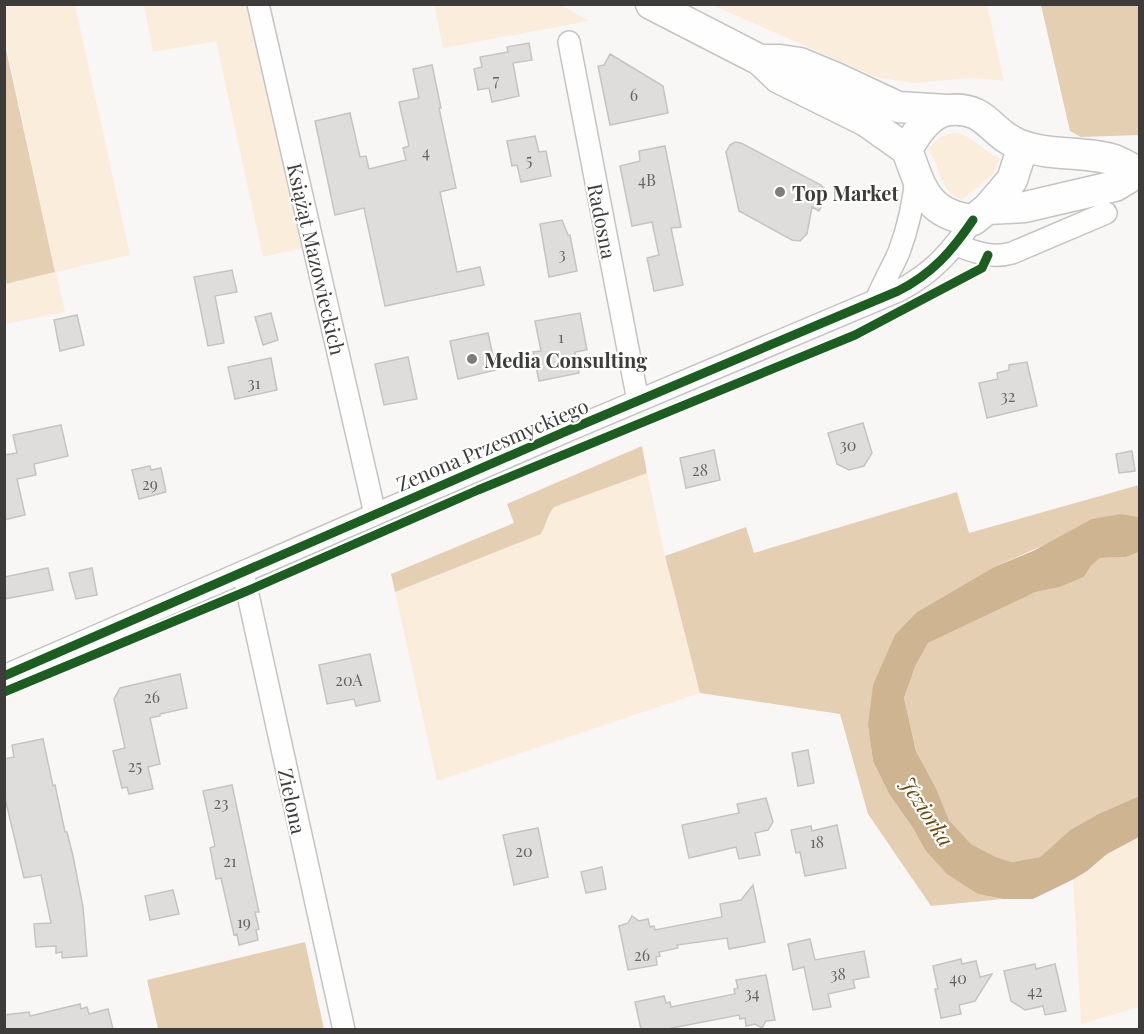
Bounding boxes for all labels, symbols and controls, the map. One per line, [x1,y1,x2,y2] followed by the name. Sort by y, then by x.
[493,69,500,90] house number: 7
[630,84,638,105] house number: 6
[422,141,430,162] house number: 4
[526,149,532,170] house number: 5
[282,160,352,358] street label: Książąt Mazowieckich
[638,169,656,190] house number: 4B
[792,179,899,206] place label: Top Market
[582,181,624,261] street label: Radosna
[773,185,787,199] marker: Top Market
[558,243,566,264] house number: 3
[558,326,564,347] house number: 1
[484,346,647,373] place label: Media Consulting
[465,352,479,366] marker: Media Consulting
[247,372,261,393] house number: 31
[1001,385,1015,406] house number: 32
[392,391,592,497] street label: Zenona Przesmyckiego
[840,434,856,455] house number: 30
[692,459,708,480] house number: 28
[142,473,158,494] house number: 29
[335,669,364,690] house number: 20A
[144,686,160,707] house number: 26
[128,755,142,776] house number: 25
[273,766,313,836] street label: Zielona
[895,771,961,851] water label: Jeziorka
[214,792,228,813] house number: 23
[810,831,824,852] house number: 18
[515,840,533,861] house number: 20
[223,850,237,871] house number: 21
[237,911,251,932] house number: 19
[634,944,650,965] house number: 26
[830,963,846,984] house number: 38
[949,967,967,988] house number: 40
[1027,980,1043,1001] house number: 42
[744,982,760,1003] house number: 34

